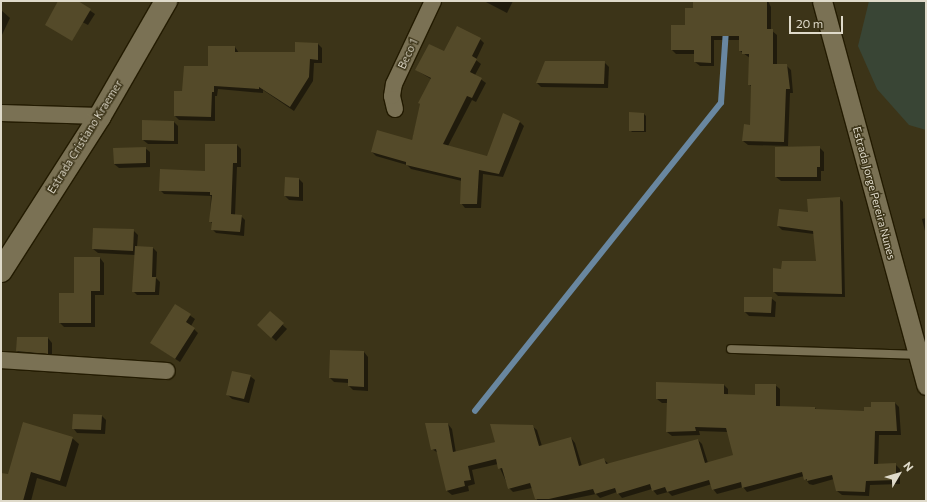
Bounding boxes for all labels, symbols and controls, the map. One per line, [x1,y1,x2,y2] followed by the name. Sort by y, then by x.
[791,8,845,34] scale bar
[796,16,823,30] text: 20 m
[395,37,421,71] street label: Beco 1
[45,78,125,196] street label: Estrada Cristiano Kraemer
[850,125,898,261] street label: Estrada Jorge Pereira Nunes
[879,454,919,494] north arrow
[901,459,917,474] text: N

